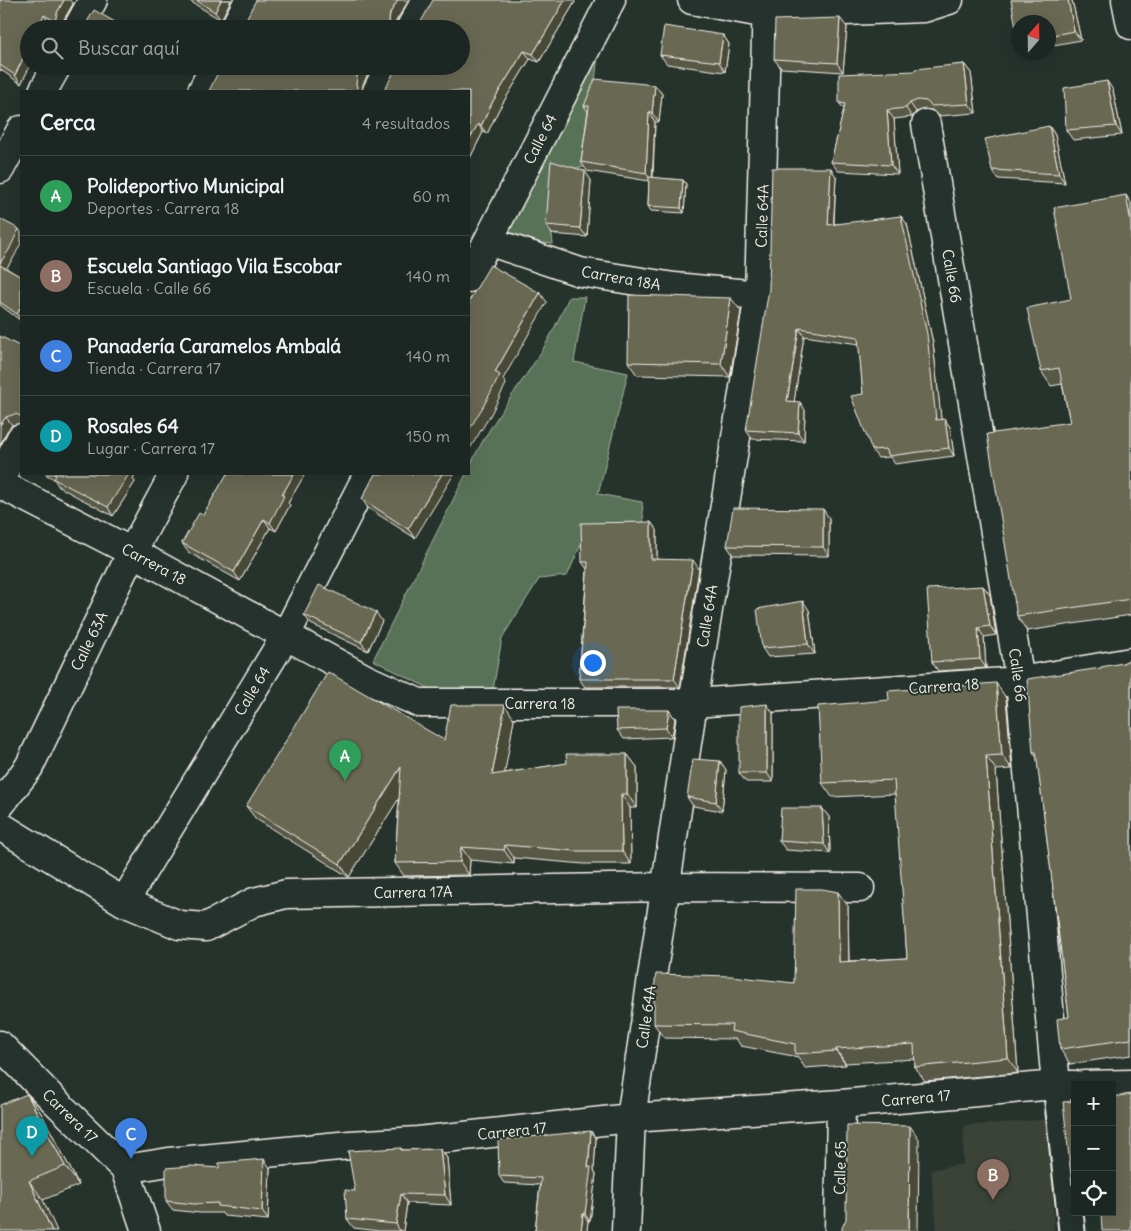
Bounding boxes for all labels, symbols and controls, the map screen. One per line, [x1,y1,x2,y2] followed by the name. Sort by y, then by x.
[1011,15,1056,60] north arrow
[20,20,470,75] search box
[38,34,66,62] icon: search
[78,36,179,60] text: Buscar aquí
[40,109,95,136] text: Cerca
[519,110,561,167] street label: Calle 64
[362,113,450,133] text: 4 resultados
[87,174,284,198] text: Polideportivo Municipal
[751,184,773,248] street label: Calle 64A
[51,186,61,206] text: A
[412,186,450,206] text: 60 m
[87,198,240,218] text: Deportes · Carrera 18
[938,248,966,304] street label: Calle 66
[87,254,342,278] text: Escuela Santiago Vila Escobar
[580,262,663,294] street label: Carrera 18A
[51,266,61,286] text: B
[406,266,450,286] text: 140 m
[87,278,211,298] text: Escuela · Calle 66
[87,334,341,358] text: Panadería Caramelos Ambalá
[51,346,61,366] text: C
[406,346,450,366] text: 140 m
[87,358,221,378] text: Tienda · Carrera 17
[87,414,179,438] text: Rosales 64
[50,426,62,446] text: D
[406,426,450,446] text: 150 m
[87,438,215,458] text: Lugar · Carrera 17
[118,539,190,589] street label: Carrera 18
[693,583,721,649] street label: Calle 64A
[67,608,112,674] street label: Calle 63A
[1005,647,1031,703] street label: Calle 66
[580,650,606,676] your location
[230,663,274,719] street label: Calle 64
[908,674,980,698] street label: Carrera 18
[505,694,575,713] street label: Carrera 18
[329,740,361,781] pin: A
[373,882,453,902] street label: Carrera 17A
[632,984,660,1050] street label: Calle 64A
[1071,1081,1116,1216] map controls
[1071,1081,1116,1126] button: +
[38,1085,102,1147] street label: Carrera 17
[881,1086,951,1110] street label: Carrera 17
[16,1116,48,1157] pin: D
[115,1118,147,1159] pin: C
[476,1118,548,1144] street label: Carrera 17
[1071,1126,1116,1171] button: −
[830,1141,850,1195] street label: Calle 65
[977,1159,1009,1200] pin: B
[1071,1171,1116,1216] button: locate

